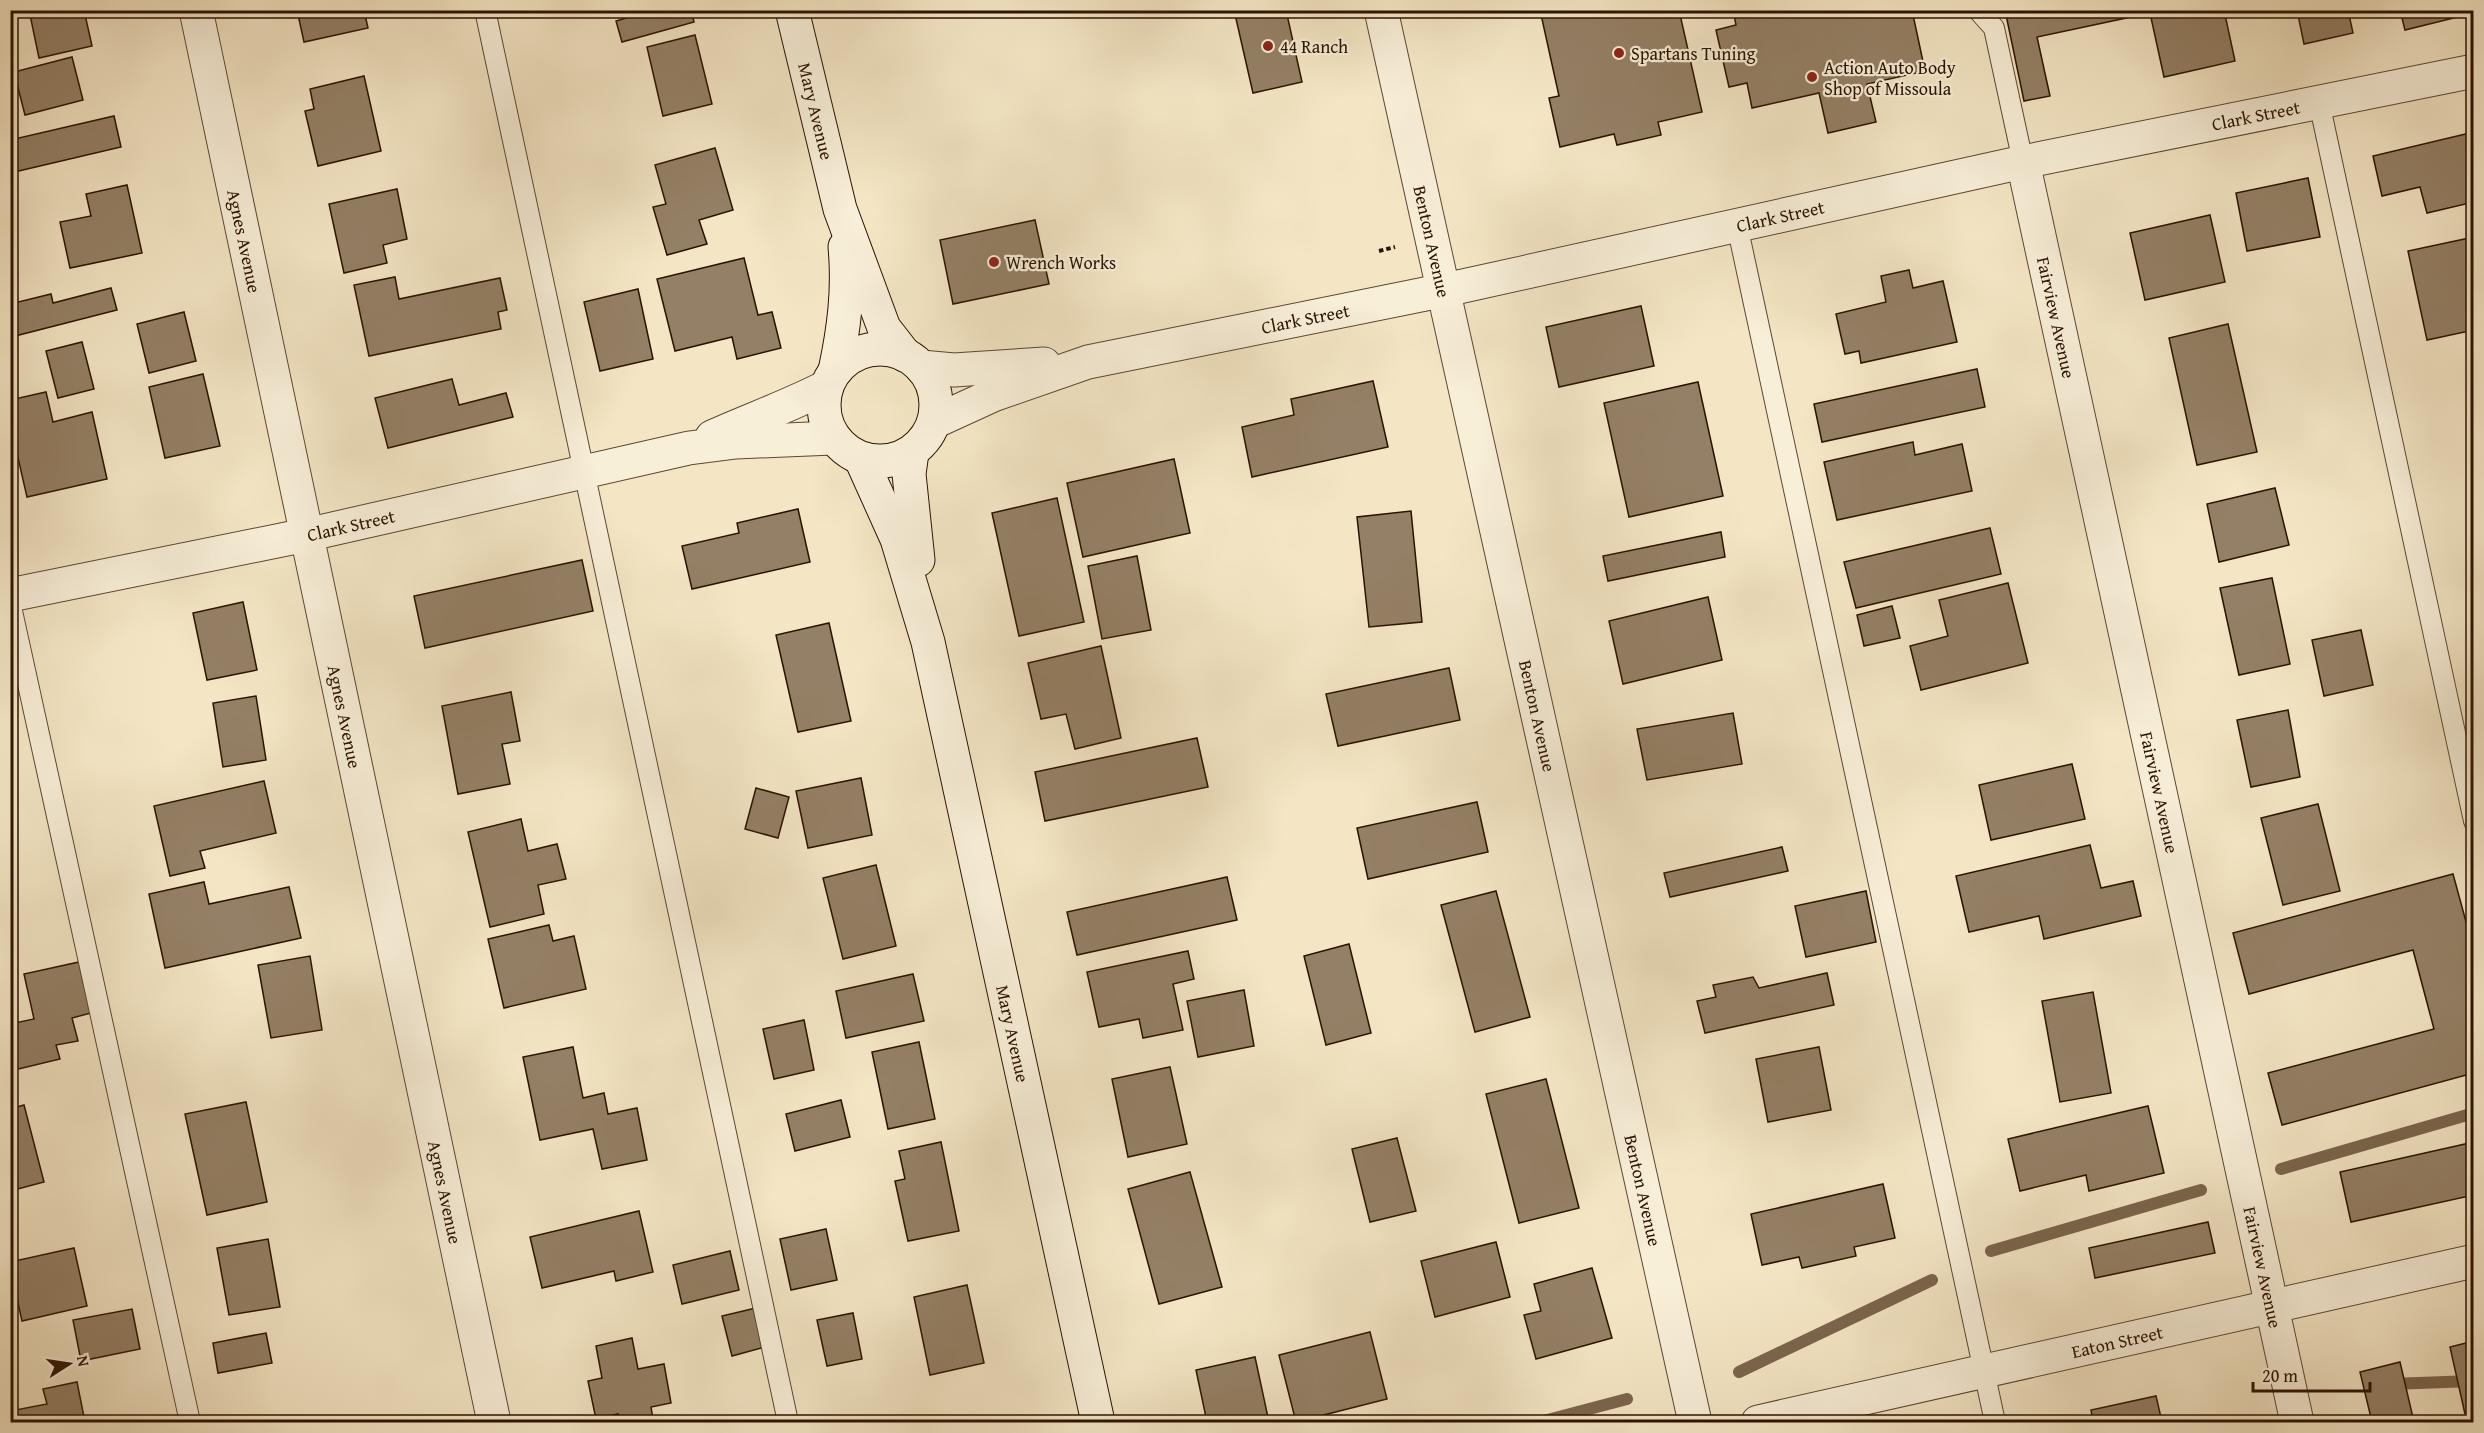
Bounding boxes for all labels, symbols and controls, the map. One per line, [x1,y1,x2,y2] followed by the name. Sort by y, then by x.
[1280,33,1348,60] place label: 44 Ranch
[1261,39,1275,53] marker: 44 Ranch
[1631,40,1756,67] place label: Spartans Tuning
[1612,46,1626,60] marker: Spartans Tuning
[1824,54,1956,102] place label: Action Auto Body Shop of Missoula
[792,60,841,162] street label: Mary Avenue
[1805,70,1819,84] marker: Action Auto Body Shop of Missoula
[2209,93,2303,137] street label: Clark Street
[1407,183,1458,300] street label: Benton Avenue
[221,187,269,295] street label: Agnes Avenue
[1734,193,1827,239] street label: Clark Street
[1006,249,1116,276] place label: Wrench Works
[2030,254,2083,381] street label: Fairview Avenue
[987,255,1001,269] marker: Wrench Works
[1259,296,1352,340] street label: Clark Street
[304,502,398,548] street label: Clark Street
[1512,657,1563,774] street label: Benton Avenue
[321,662,369,771] street label: Agnes Avenue
[2134,729,2186,856] street label: Fairview Avenue
[990,982,1037,1085] street label: Mary Avenue
[1618,1132,1669,1249] street label: Benton Avenue
[421,1138,469,1246] street label: Agnes Avenue
[2237,1204,2290,1330] street label: Fairview Avenue
[2069,1318,2166,1365] street label: Eaton Street
[39,1334,99,1394] north arrow
[71,1353,97,1369] text: N
[2253,1355,2370,1393] scale bar
[2262,1362,2298,1389] text: 20 m

